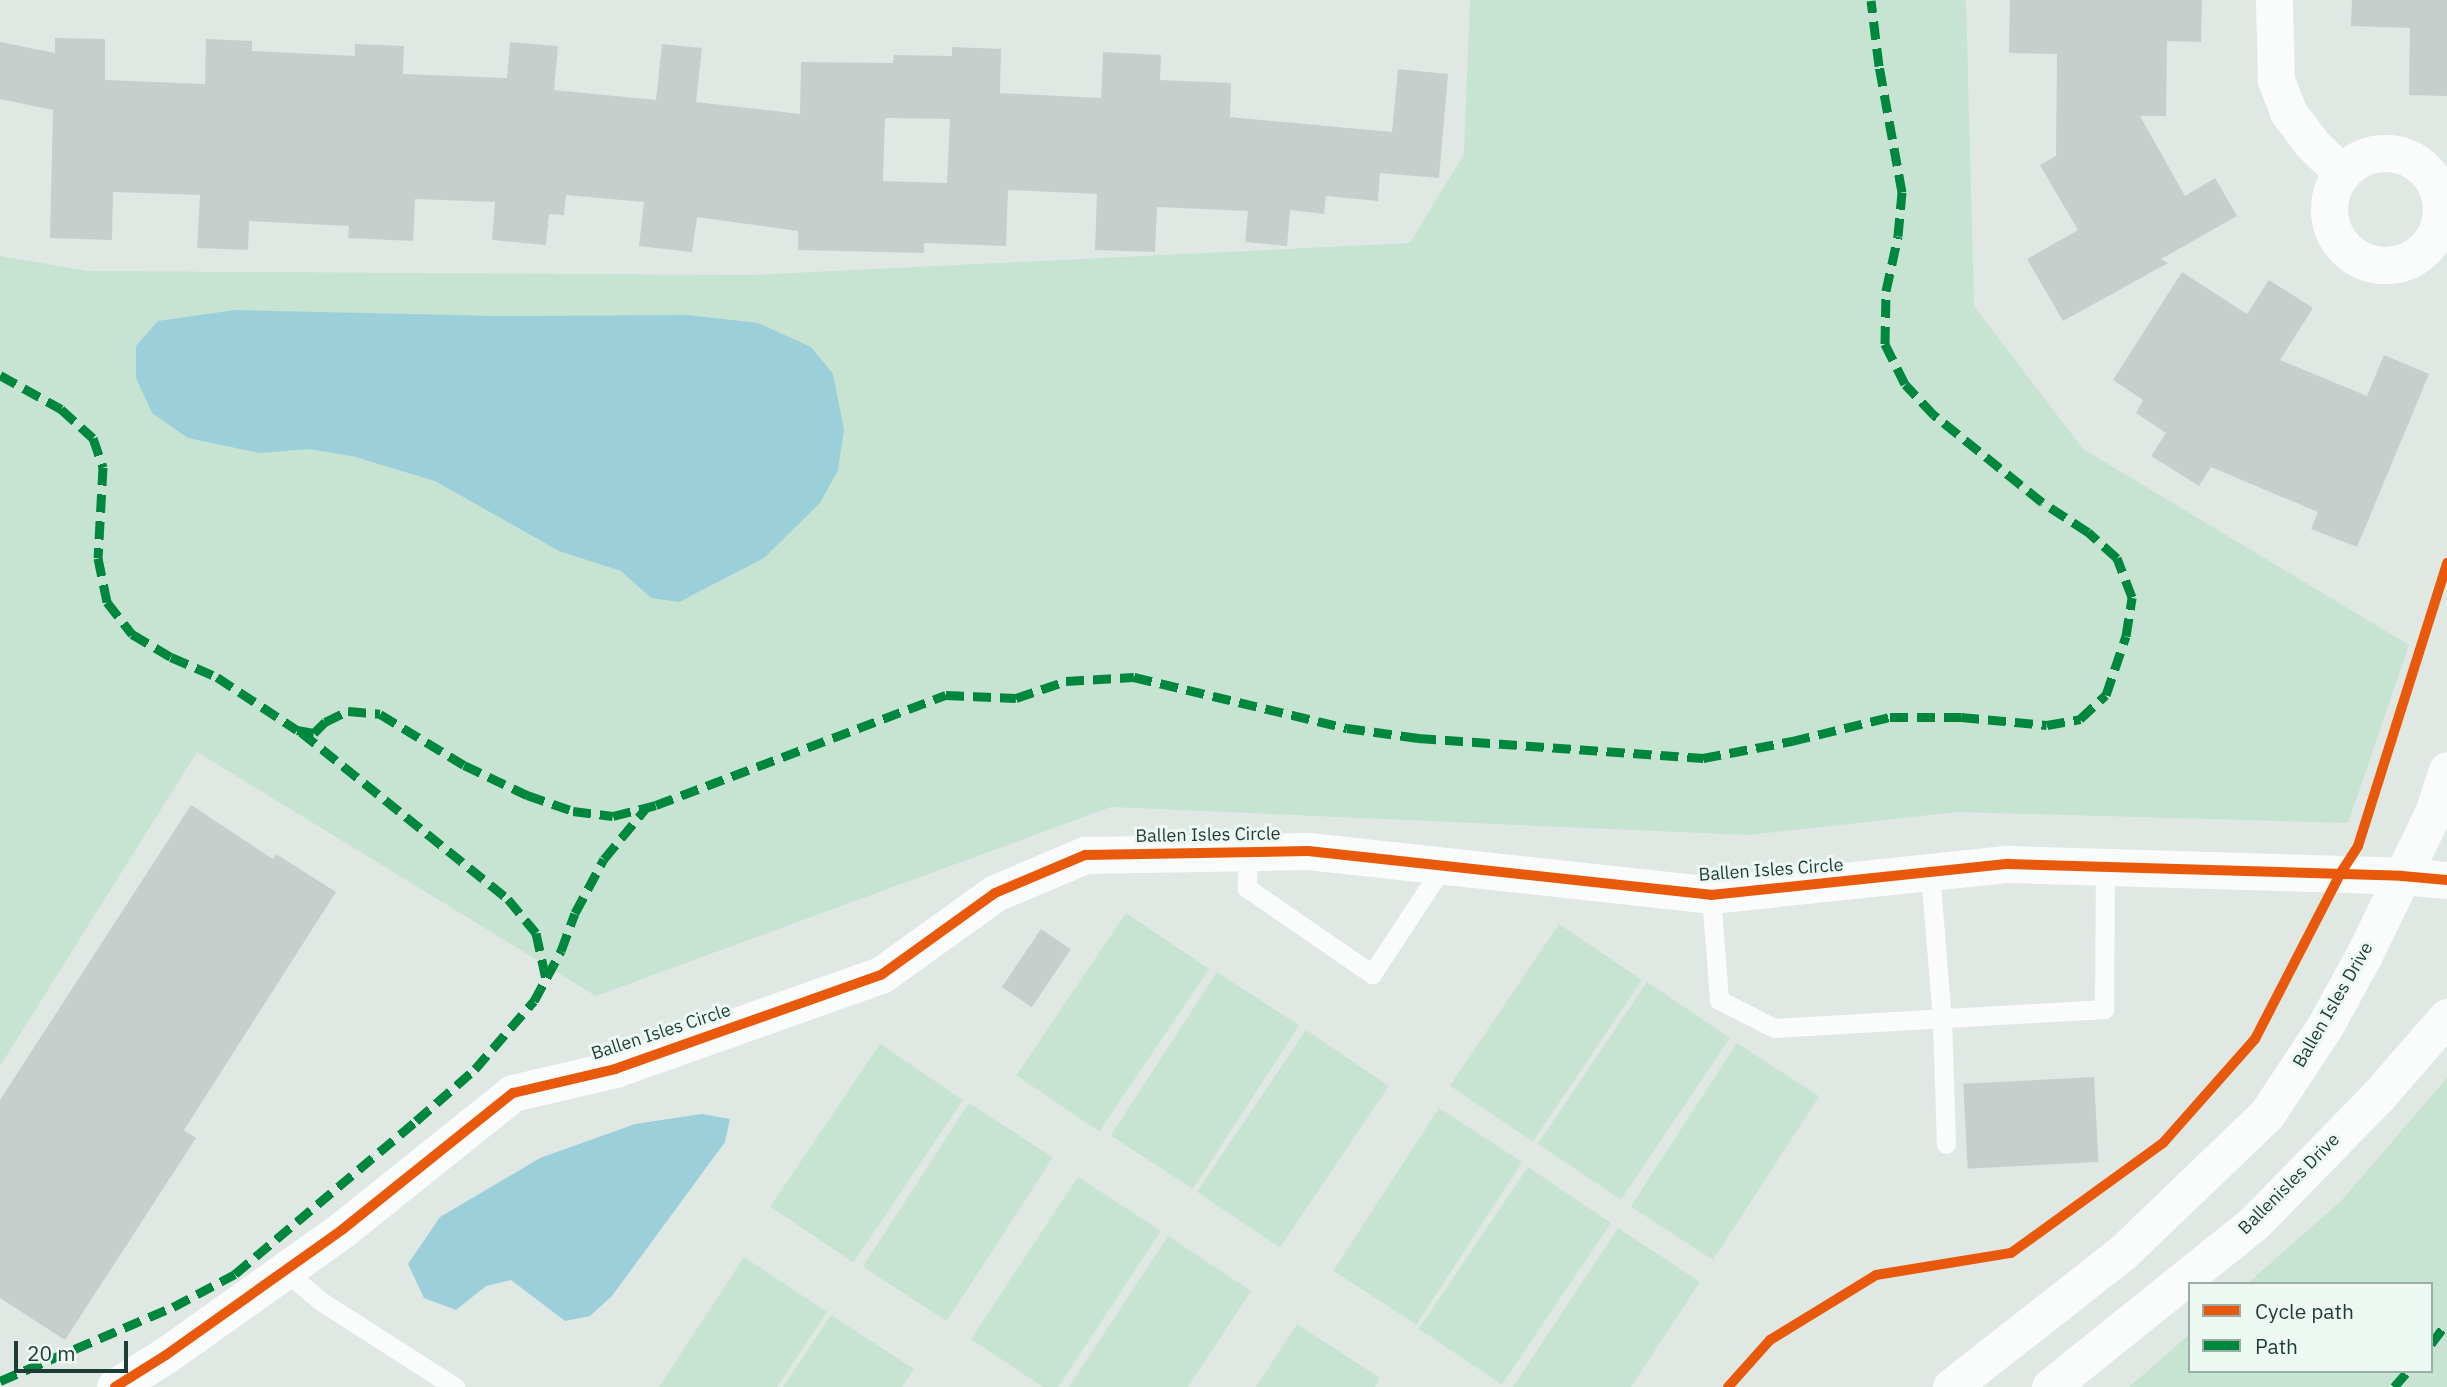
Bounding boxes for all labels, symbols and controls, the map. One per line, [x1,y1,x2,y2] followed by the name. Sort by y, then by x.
[1135,823,1281,847] street label: Ballen Isles Circle
[1698,854,1844,886] street label: Ballen Isles Circle
[2288,939,2378,1071] street label: Ballen Isles Drive
[589,999,733,1065] street label: Ballen Isles Circle
[2234,1129,2344,1239] street label: Ballenisles Drive
[2188,1282,2433,1373] legend
[2255,1297,2354,1325] text: Cycle path
[18,1328,131,1372] scale bar
[2255,1332,2298,1360] text: Path
[27,1339,76,1367] text: 20 m

